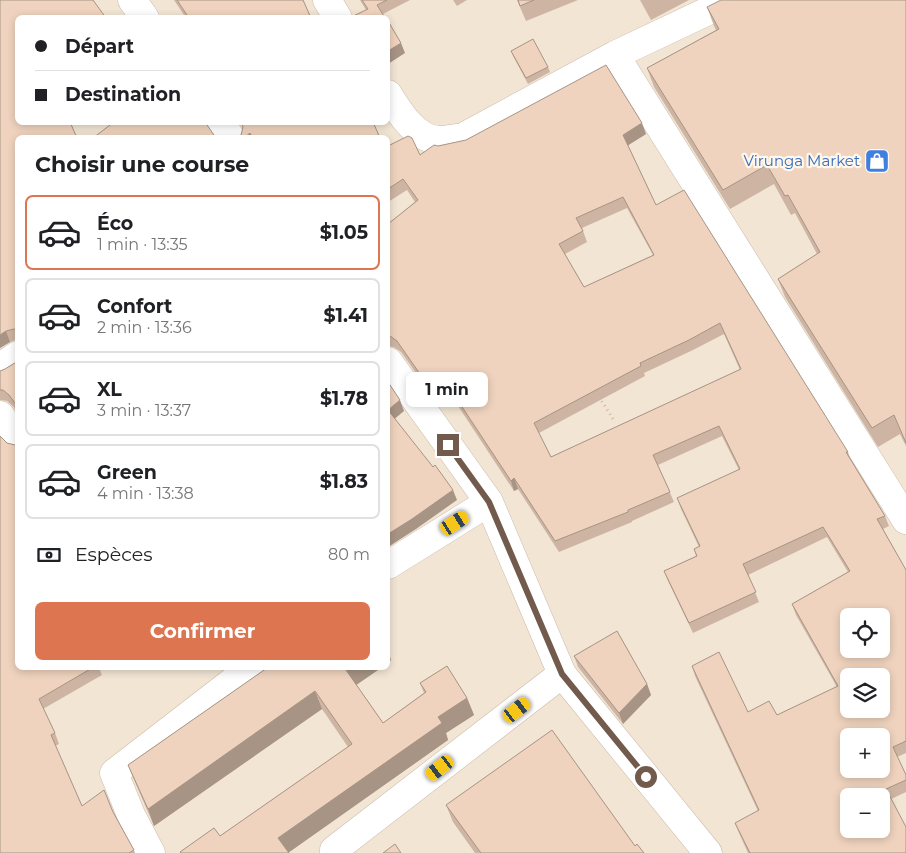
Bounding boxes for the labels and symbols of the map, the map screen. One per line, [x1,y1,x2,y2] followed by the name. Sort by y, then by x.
[864,148,890,174] shop icon: Virunga Market
[744,151,860,170] place label: Virunga Market
[407,372,489,408] callout: 1 min
[437,434,459,456] route end
[438,509,471,537] car
[500,695,533,725] car
[423,753,456,783] car
[635,766,657,788] route start

